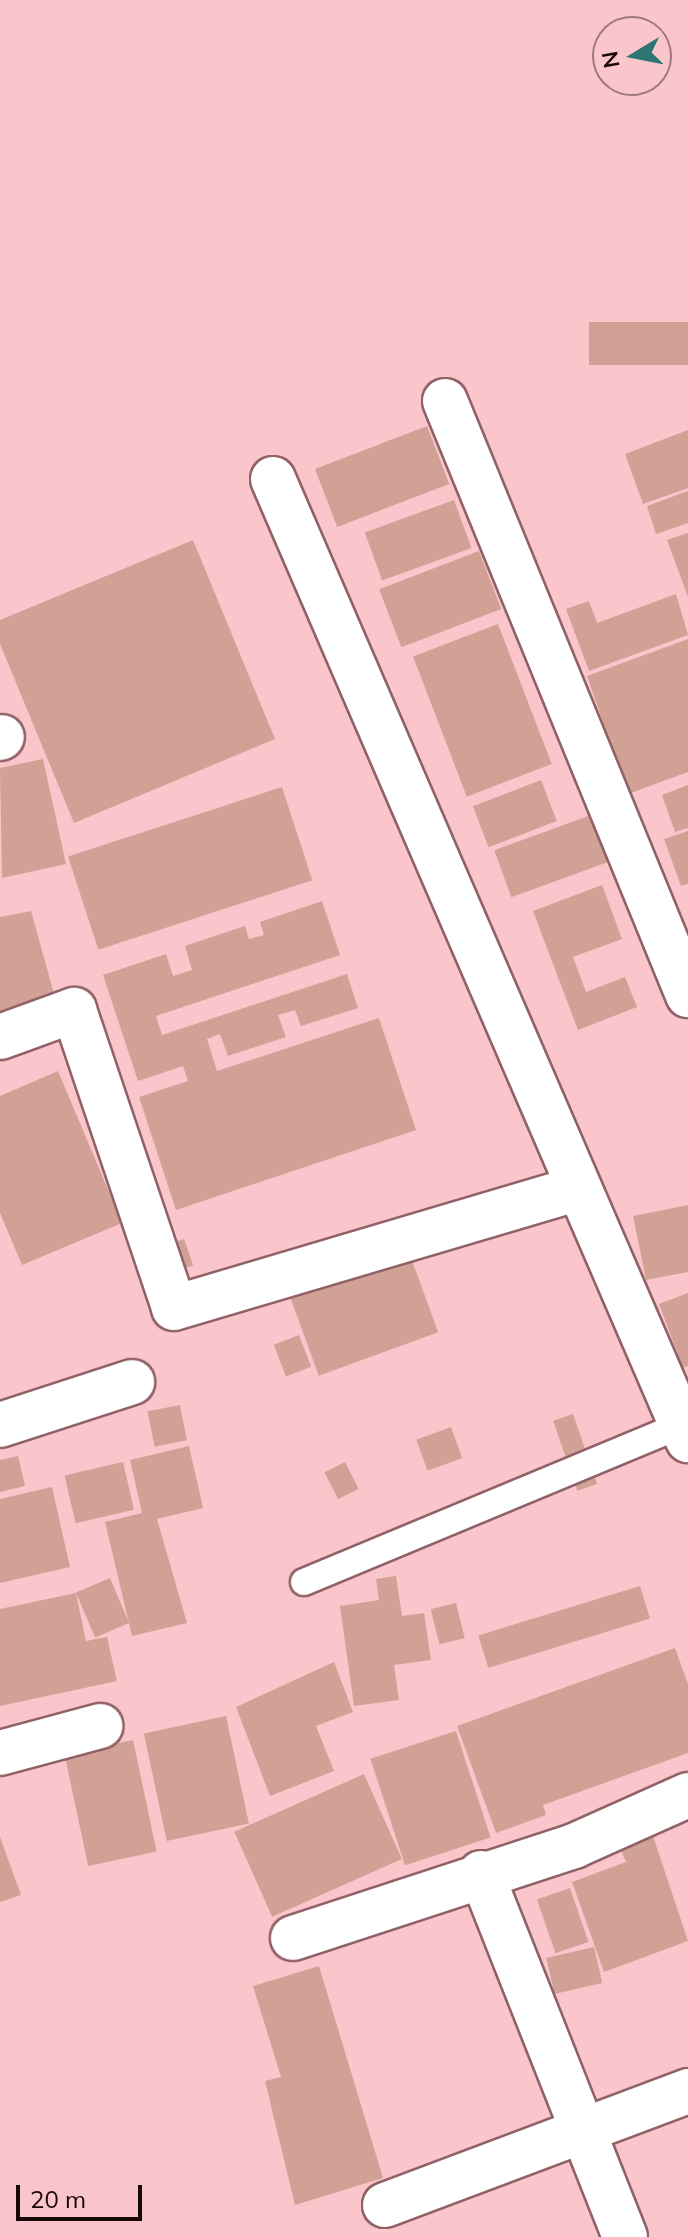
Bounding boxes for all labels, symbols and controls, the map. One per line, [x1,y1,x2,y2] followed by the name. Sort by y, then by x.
[592,16,672,96] north arrow
[595,49,626,70] text: N
[20,2169,146,2219] scale bar
[30,2184,86,2214] text: 20 m

